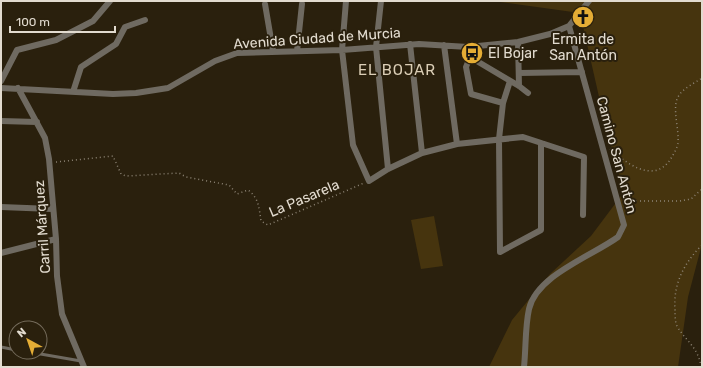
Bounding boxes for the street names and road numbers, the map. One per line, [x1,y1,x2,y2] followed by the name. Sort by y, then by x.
[233,24,401,53] street label: Avenida Ciudad de Murcia
[593,95,640,216] street label: Camino San Antón
[267,176,342,221] street label: La Pasarela
[31,180,54,274] street label: Carril Márquez

